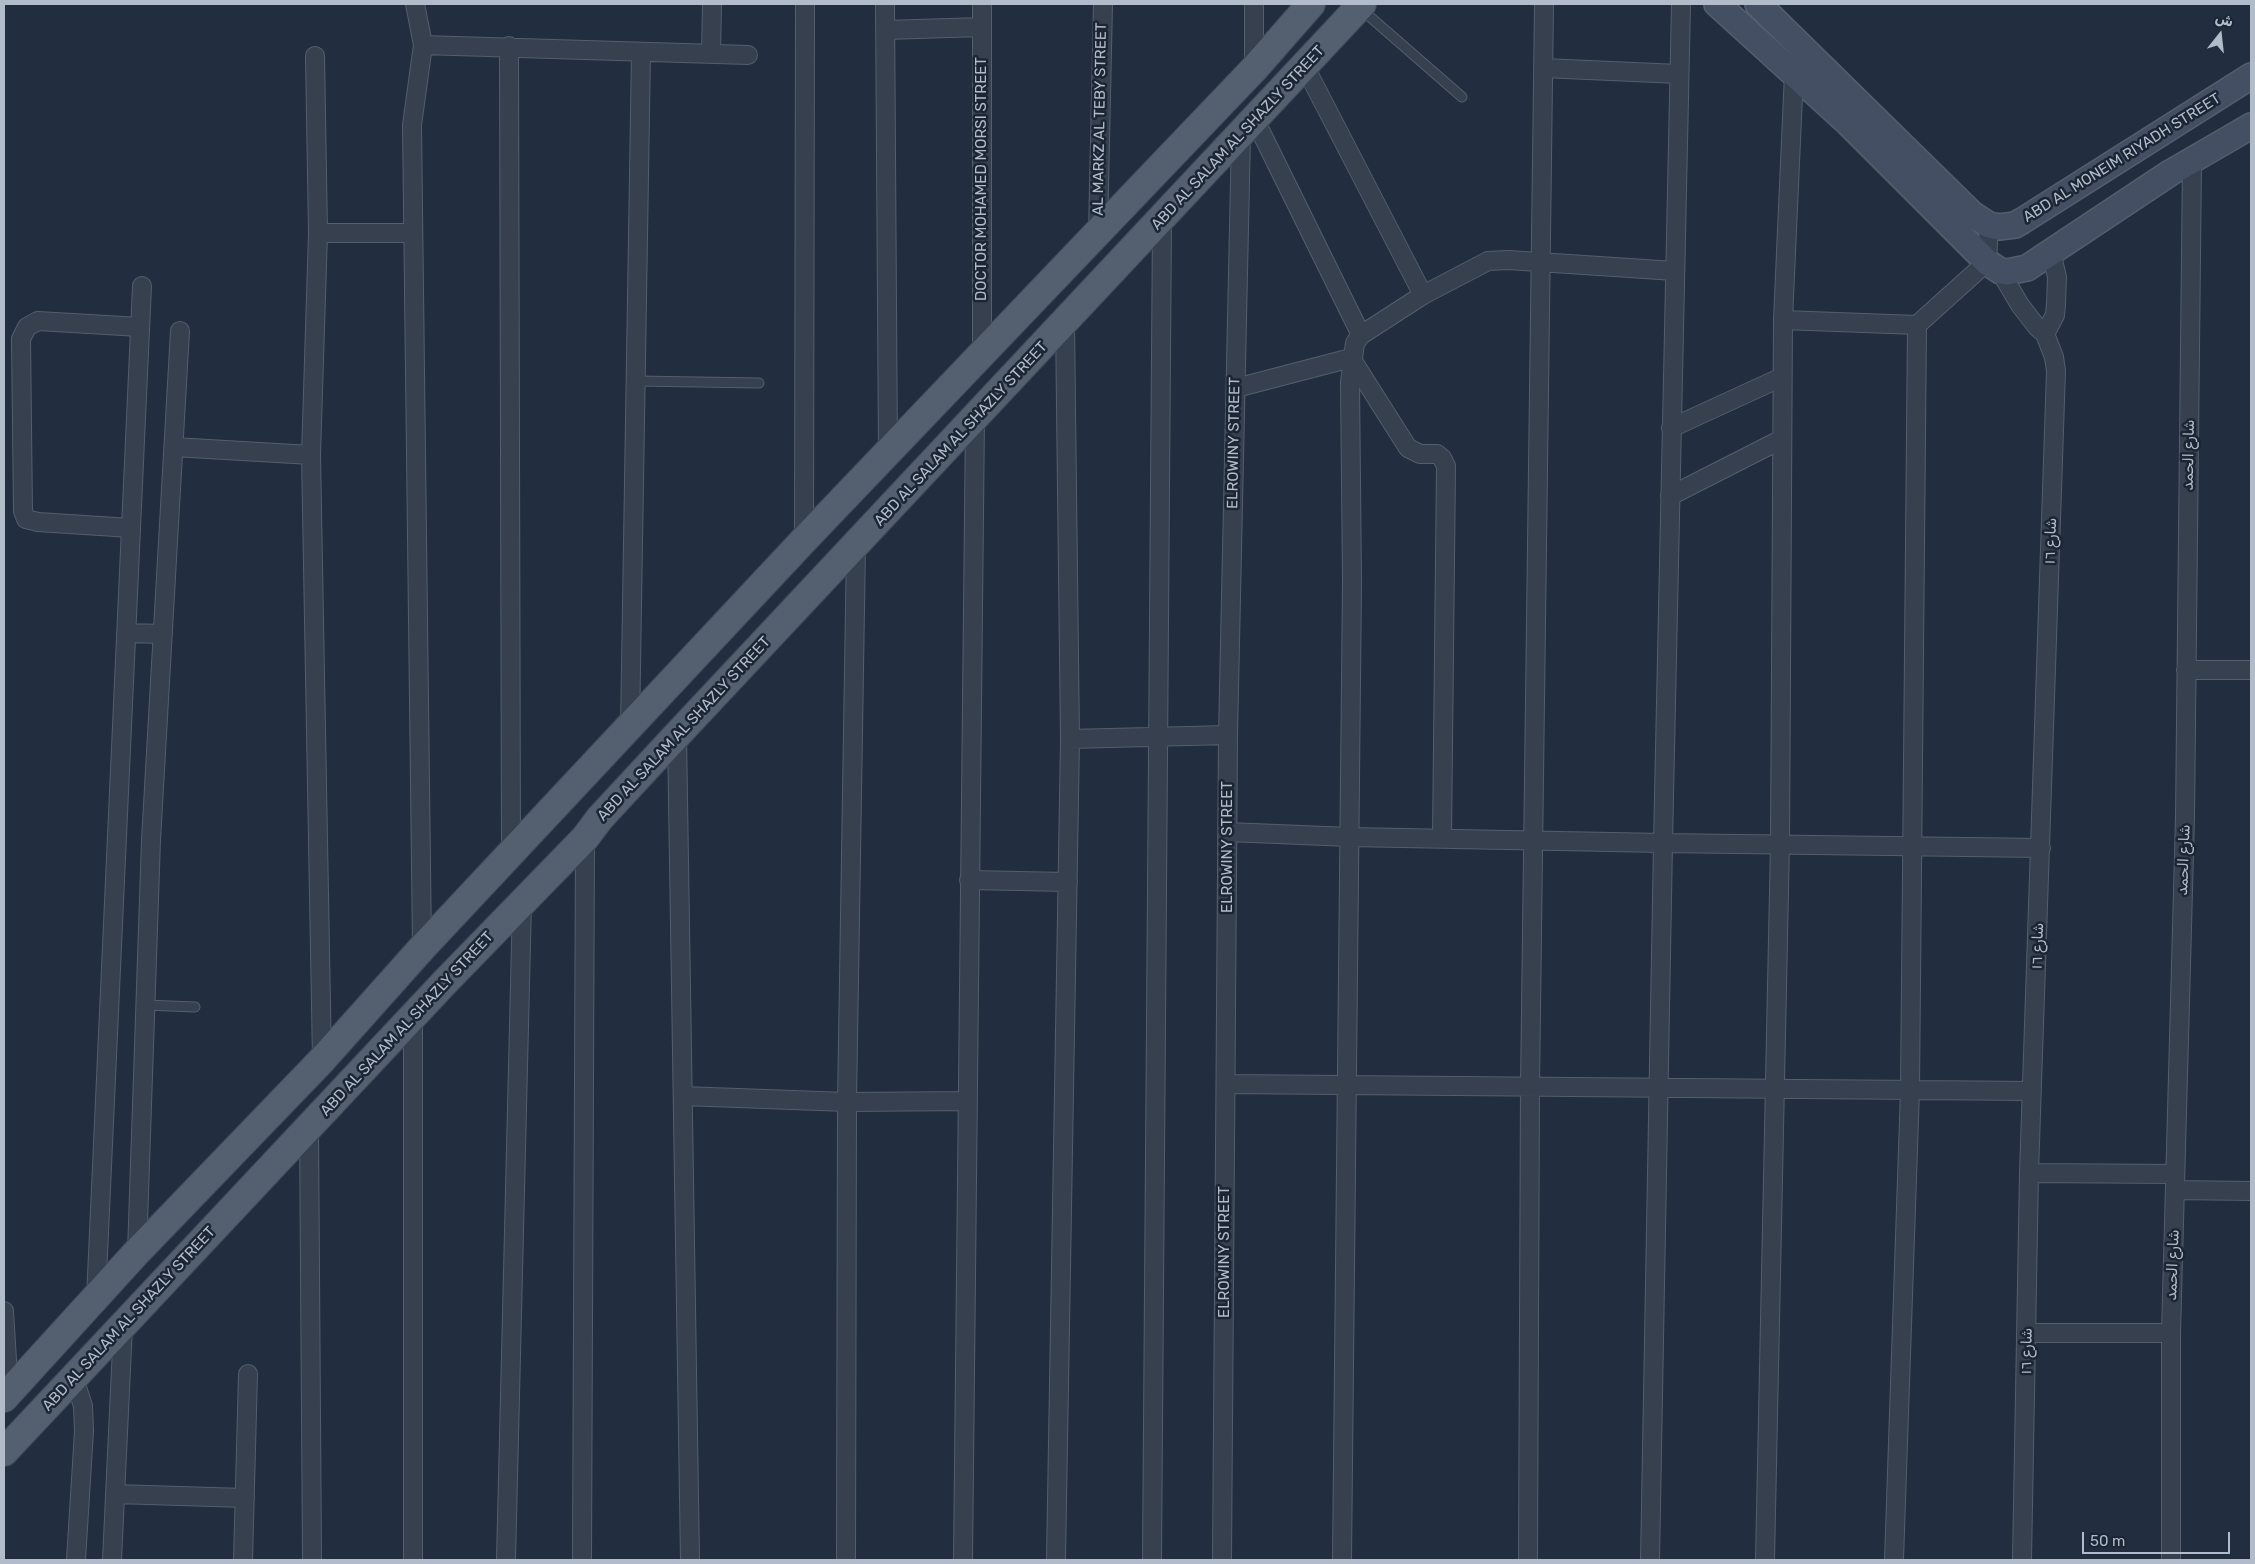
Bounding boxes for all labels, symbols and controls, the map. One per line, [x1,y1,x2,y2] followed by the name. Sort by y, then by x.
[2213,9,2235,31] text: ش
[2195,10,2245,60] north arrow
[1089,22,1111,216] street label: AL MARKZ AL TEBY STREET
[1148,42,1328,234] street label: ABD AL SALAM AL SHAZLY STREET
[973,57,991,301] street label: DOCTOR MOHAMED MORSI STREET
[2020,90,2224,226] street label: ABD AL MONEIM RIYADH STREET
[871,338,1051,530] street label: ABD AL SALAM AL SHAZLY STREET
[1224,377,1244,509] street label: ELROWINY STREET
[2179,419,2199,491] street label: شارع الحمد
[2041,517,2061,565] street label: شارع ١٦
[594,633,774,825] street label: ABD AL SALAM AL SHAZLY STREET
[1219,781,1237,913] street label: ELROWINY STREET
[2174,824,2194,896] street label: شارع الحمد
[2028,922,2048,970] street label: شارع ١٦
[317,928,497,1120] street label: ABD AL SALAM AL SHAZLY STREET
[1216,1186,1234,1318] street label: ELROWINY STREET
[39,1223,219,1415] street label: ABD AL SALAM AL SHAZLY STREET
[2163,1229,2183,1301] street label: شارع الحمد
[2018,1328,2036,1374] street label: شارع ١٦
[2085,1522,2232,1554] scale bar
[2090,1532,2125,1550] text: 50 m

